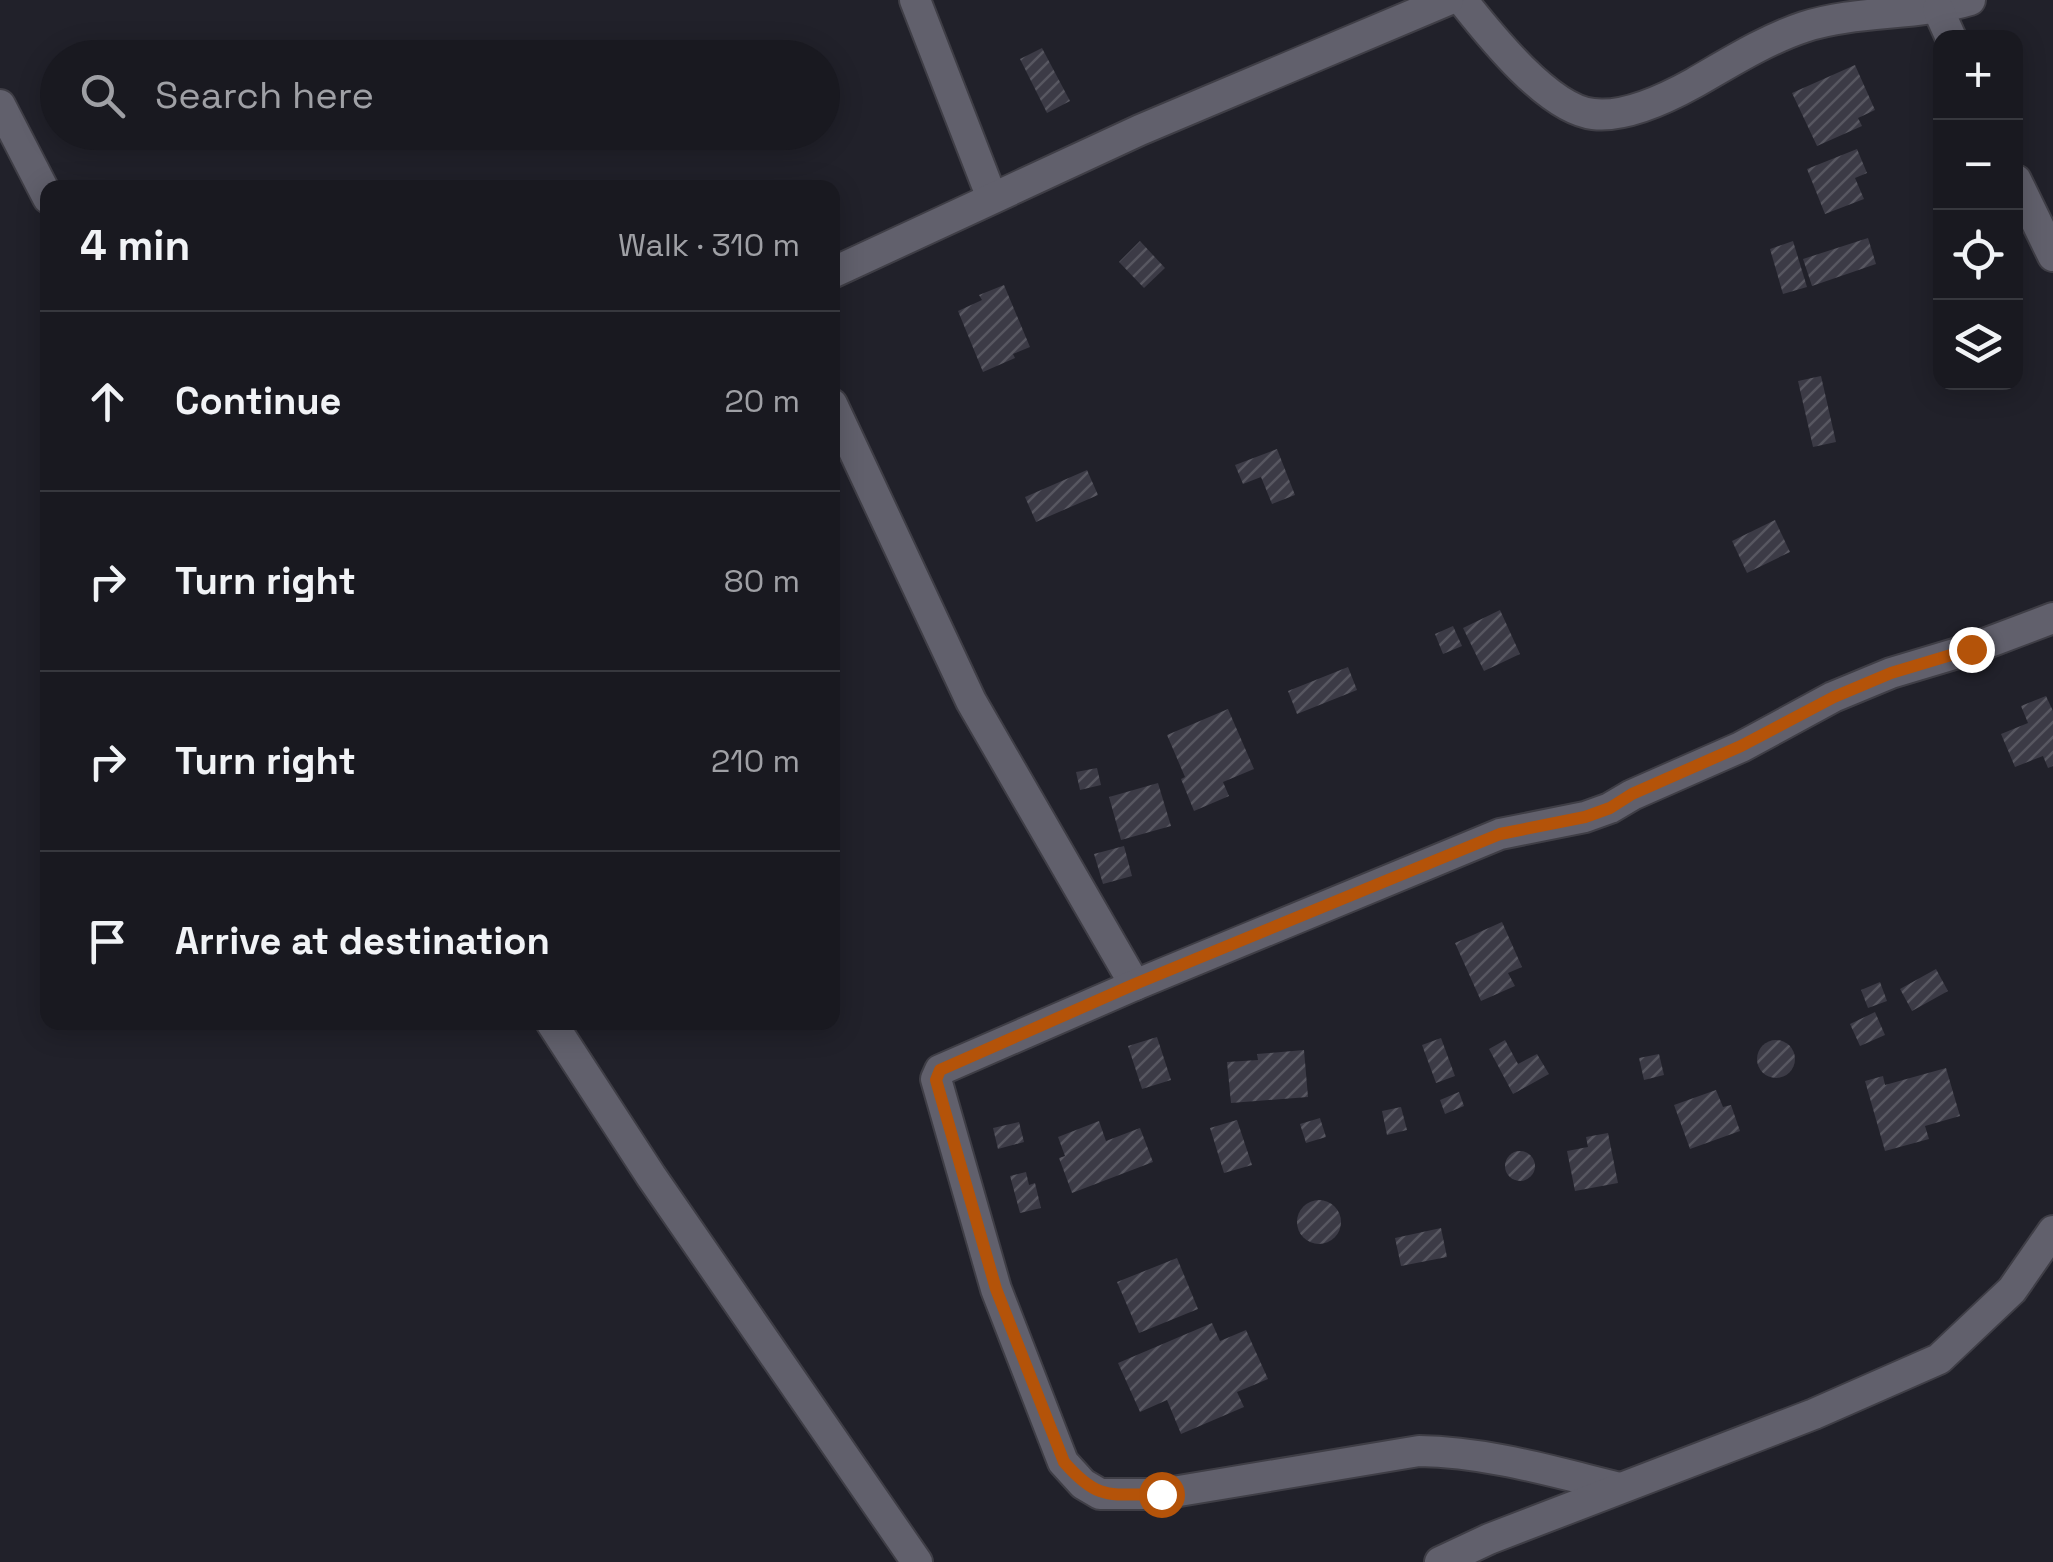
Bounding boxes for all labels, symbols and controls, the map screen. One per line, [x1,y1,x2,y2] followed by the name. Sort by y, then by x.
[1933,30,2023,390] map controls
[1933,30,2023,120] button: +
[40,40,840,150] search box
[75,68,130,123] icon: search
[155,71,374,119] text: Search here
[1933,120,2023,210] button: −
[1933,210,2023,300] button: locate
[80,219,190,272] text: 4 min
[618,225,800,265] text: Walk · 310 m
[1933,300,2023,390] button: layers
[80,374,135,429] icon: ahead
[175,377,341,425] text: Continue
[724,381,800,421] text: 20 m
[80,554,135,609] icon: right
[175,557,356,605] text: Turn right
[724,561,800,601] text: 80 m
[1949,627,1995,673] route end
[80,734,135,789] icon: right
[175,737,356,785] text: Turn right
[711,741,800,781] text: 210 m
[80,914,135,969] icon: arrive
[175,917,550,965] text: Arrive at destination
[1139,1472,1185,1518] route start

